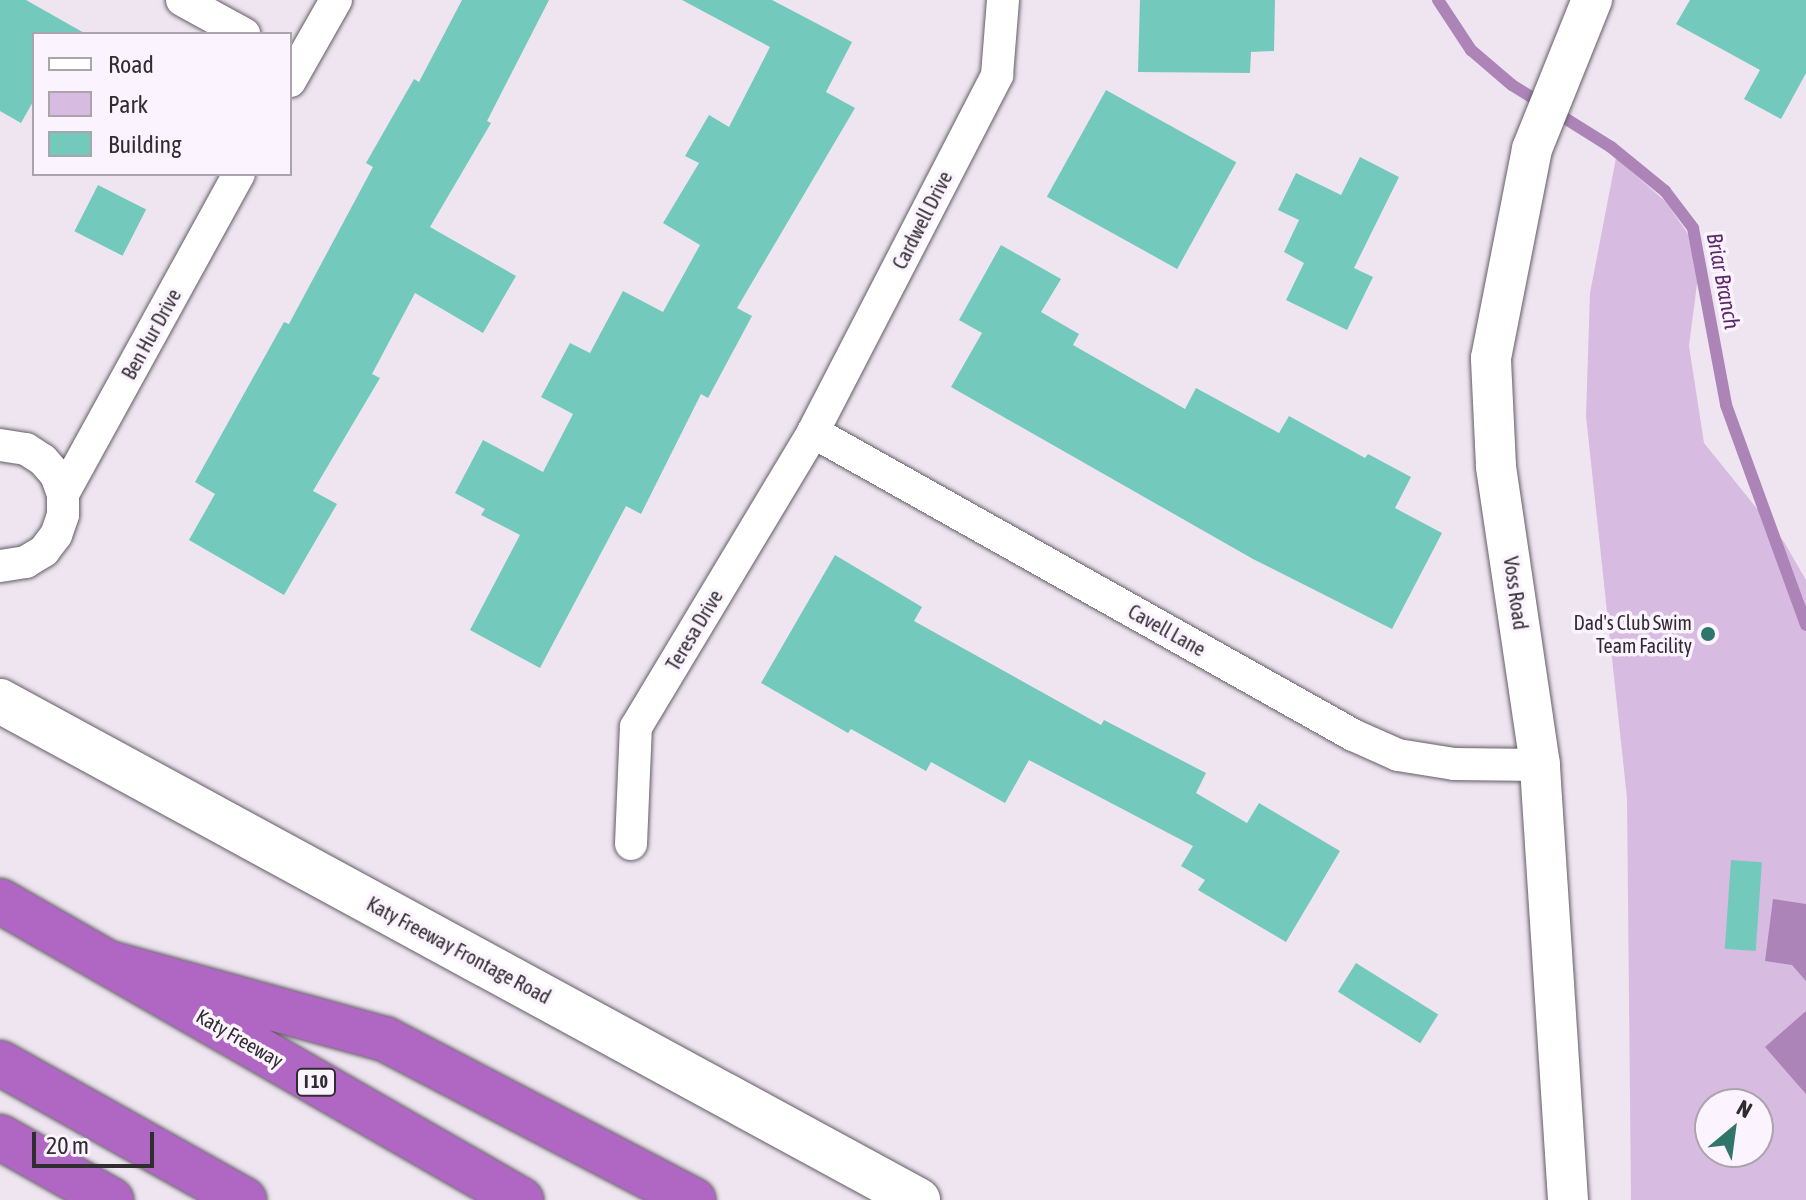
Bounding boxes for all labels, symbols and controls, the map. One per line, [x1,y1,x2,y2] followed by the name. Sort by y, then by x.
[32,32,292,176] legend
[108,51,154,78] text: Road
[108,91,148,118] text: Park
[108,131,181,158] text: Building
[887,167,957,273] street label: Cardwell Drive
[1701,231,1745,331] water label: Briar Branch
[116,285,186,383] street label: Ben Hur Drive
[1499,555,1533,631] street label: Voss Road
[661,585,727,675] street label: Teresa Drive
[1124,599,1210,661] street label: Cavell Lane
[1574,610,1692,657] place label: Dad's Club Swim Team Facility
[1699,625,1717,643] marker: Dad's Club Swim Team Facility
[363,891,555,1009] street label: Katy Freeway Frontage Road
[192,1004,288,1072] street label: Katy Freeway
[296,1068,336,1096] road number: I 10
[1694,1088,1774,1168] north arrow
[1733,1094,1757,1123] text: N
[36,1116,158,1166] scale bar
[46,1132,89,1159] text: 20 m

